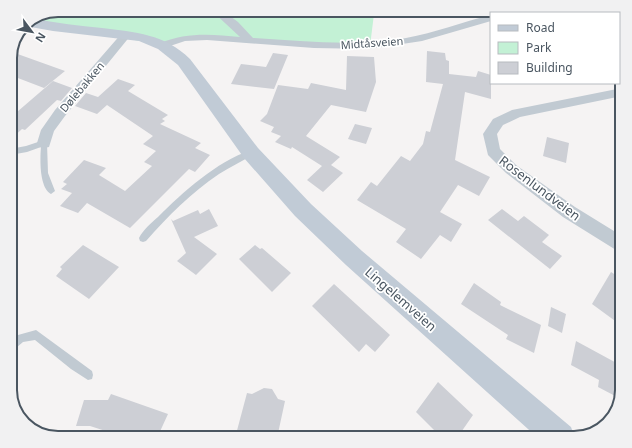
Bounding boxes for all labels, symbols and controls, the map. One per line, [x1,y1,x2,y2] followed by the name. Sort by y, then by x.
[12,12,52,52] north arrow
[490,12,620,84] legend
[526,19,555,36] text: Road
[32,30,50,45] text: N
[340,33,404,52] street label: Midtåsveien
[526,39,552,56] text: Park
[56,58,107,115] street label: Dølebakken
[526,59,573,76] text: Building
[496,151,584,225] street label: Rosenlundveien
[361,263,441,335] street label: Lingelemveien

